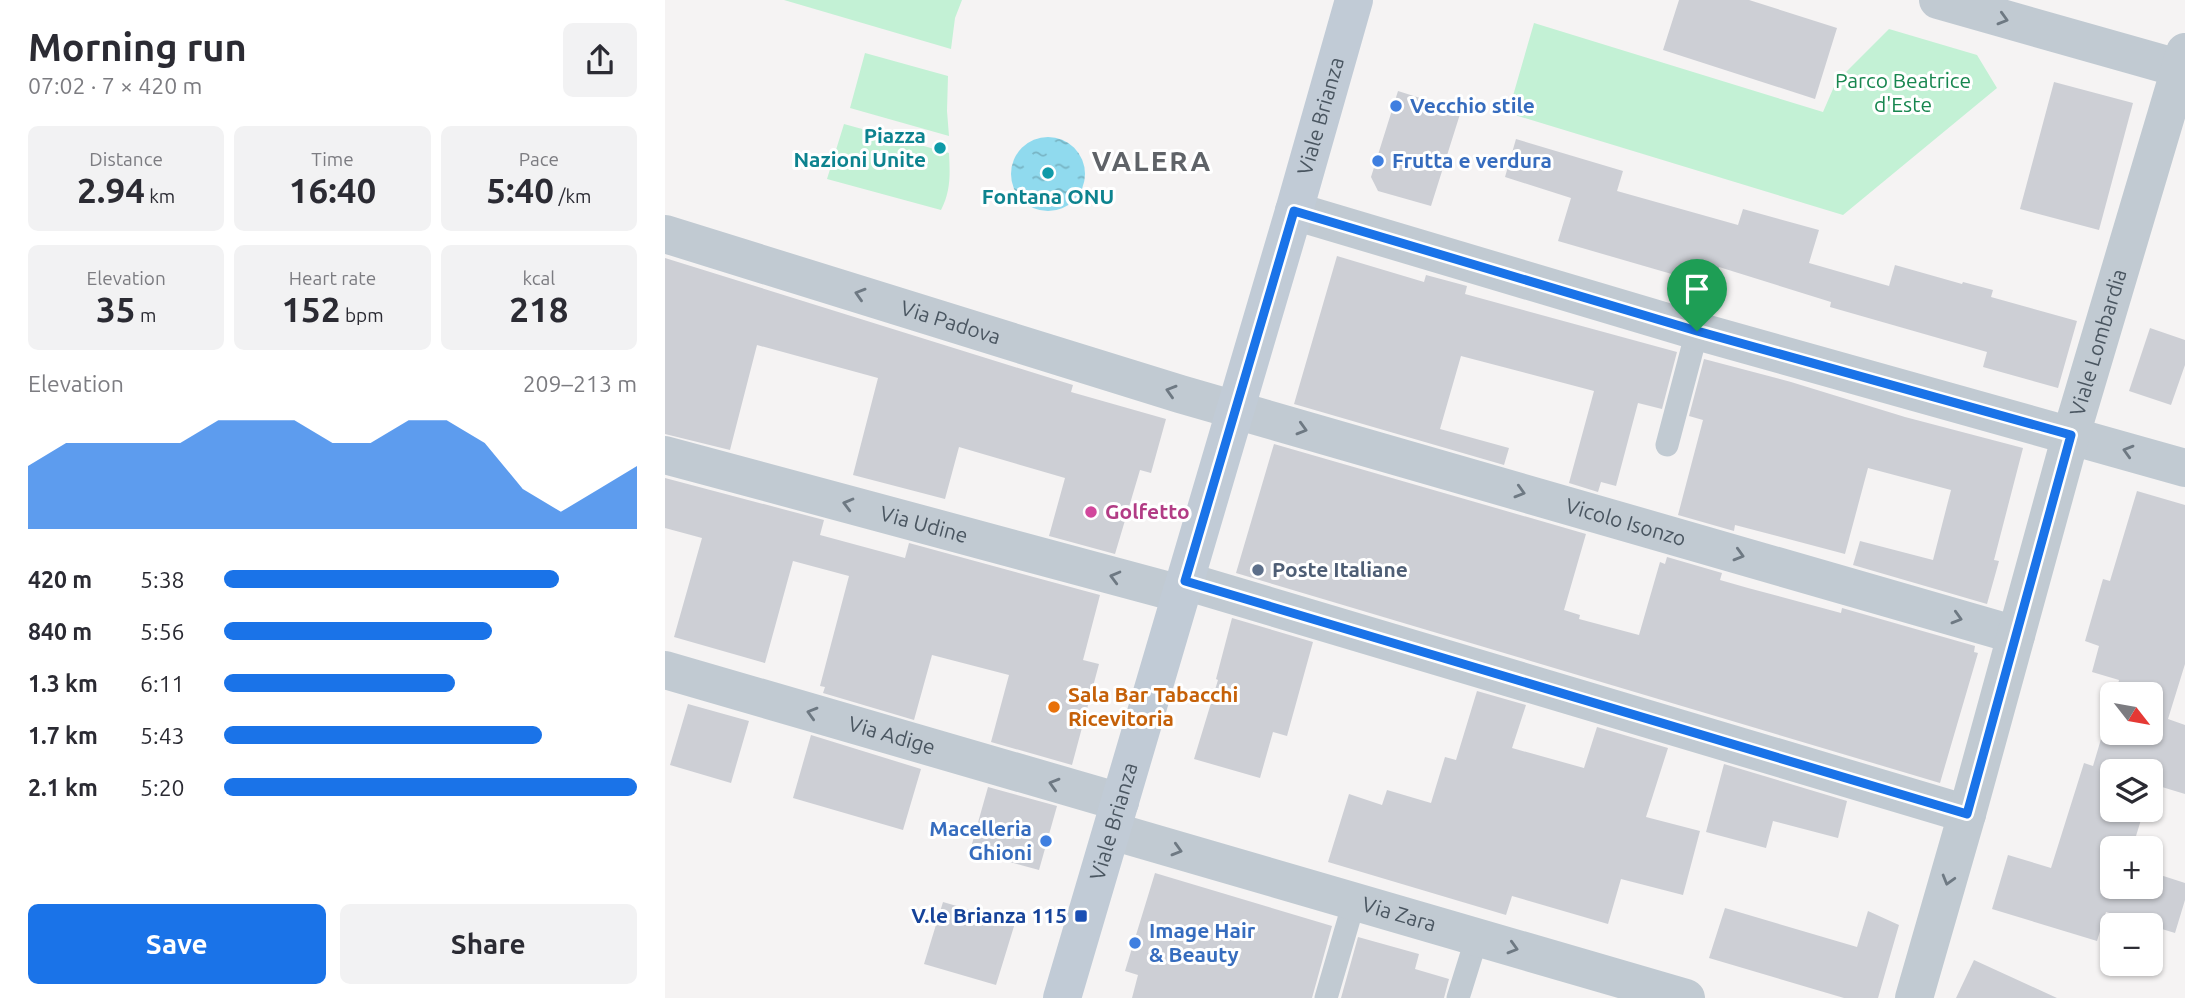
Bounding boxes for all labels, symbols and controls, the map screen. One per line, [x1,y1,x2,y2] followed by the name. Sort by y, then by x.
[1997,11,2009,25] one-way arrow
[563,23,637,97] button: share
[28,26,247,68] text: Morning run
[1292,54,1348,178] street label: Viale Brianza
[1835,68,1971,116] park label: Parco Beatrice d'Este
[28,73,202,98] text: 07:02 · 7 × 420 m
[1410,93,1535,117] place label: Vecchio stile
[1388,98,1404,114] marker: Vecchio stile
[793,123,926,171] place label: Piazza Nazioni Unite
[932,140,948,156] marker: Piazza Nazioni Unite
[1092,145,1212,176] district label: VALERA
[89,148,163,170] text: Distance
[311,148,354,170] text: Time
[519,148,559,170] text: Pace
[1392,148,1552,172] place label: Frutta e verdura
[1370,153,1386,169] marker: Frutta e verdura
[1040,165,1056,181] marker: Fontana ONU
[77,170,145,210] text: 2.94
[289,170,376,210] text: 16:40
[486,170,554,210] text: 5:40
[982,184,1114,208] place label: Fontana ONU
[145,185,175,207] text: km
[554,185,591,207] text: /km
[1667,259,1727,331] pin
[2064,266,2131,419] street label: Viale Lombardia
[87,267,166,289] text: Elevation
[289,267,376,289] text: Heart rate
[522,267,555,289] text: kcal
[1678,270,1716,308] icon: arrive
[854,288,866,303] one-way arrow
[96,289,136,329] text: 35
[281,289,341,329] text: 152
[509,289,568,329] text: 218
[898,295,1004,349] street label: Via Padova
[136,304,156,326] text: m
[341,304,384,326] text: bpm
[28,371,124,396] text: Elevation
[523,371,637,396] text: 209–213 m
[1165,384,1177,399] one-way arrow
[1295,420,1307,435] one-way arrow
[2122,445,2134,460] one-way arrow
[1514,484,1526,498] one-way arrow
[1563,493,1689,550] street label: Vicolo Isonzo
[842,498,854,512] one-way arrow
[1105,499,1190,523] place label: Golfetto
[877,500,971,547] street label: Via Udine
[1083,504,1099,520] marker: Golfetto
[1732,547,1744,562] one-way arrow
[1272,557,1408,581] place label: Poste Italiane
[1250,562,1266,578] marker: Poste Italiane
[28,567,92,592] text: 420 m
[140,567,185,592] text: 5:38
[1109,570,1121,585] one-way arrow
[1951,610,1963,625] one-way arrow
[28,619,92,644] text: 840 m
[140,619,185,644] text: 5:56
[28,671,98,696] text: 1.3 km
[140,671,185,696] text: 6:11
[1068,682,1238,730] place label: Sala Bar Tabacchi Ricevitoria
[2100,682,2163,746] north arrow
[2100,682,2163,976] map controls
[1046,699,1062,715] marker: Sala Bar Tabacchi Ricevitoria
[806,706,818,721] one-way arrow
[846,711,938,759] street label: Via Adige
[28,723,98,748] text: 1.7 km
[140,723,185,748] text: 5:43
[2100,759,2163,822] button: layers
[1084,760,1142,883] street label: Viale Brianza
[28,775,98,800] text: 2.1 km
[140,775,185,800] text: 5:20
[1048,778,1060,792] one-way arrow
[929,816,1032,864] place label: Macelleria Ghioni
[1038,833,1054,849] marker: Macelleria Ghioni
[2100,836,2163,899] button: +
[1171,842,1183,857] one-way arrow
[1942,874,1957,886] one-way arrow
[1359,891,1439,936] street label: Via Zara
[911,903,1067,927] place label: V.le Brianza 115
[28,904,326,984] button: Save
[340,904,637,984] button: Share
[1073,908,1089,924] marker: V.le Brianza 115
[2100,913,2163,976] button: −
[1149,918,1256,966] place label: Image Hair & Beauty
[1127,935,1143,951] marker: Image Hair & Beauty
[1507,940,1519,954] one-way arrow

